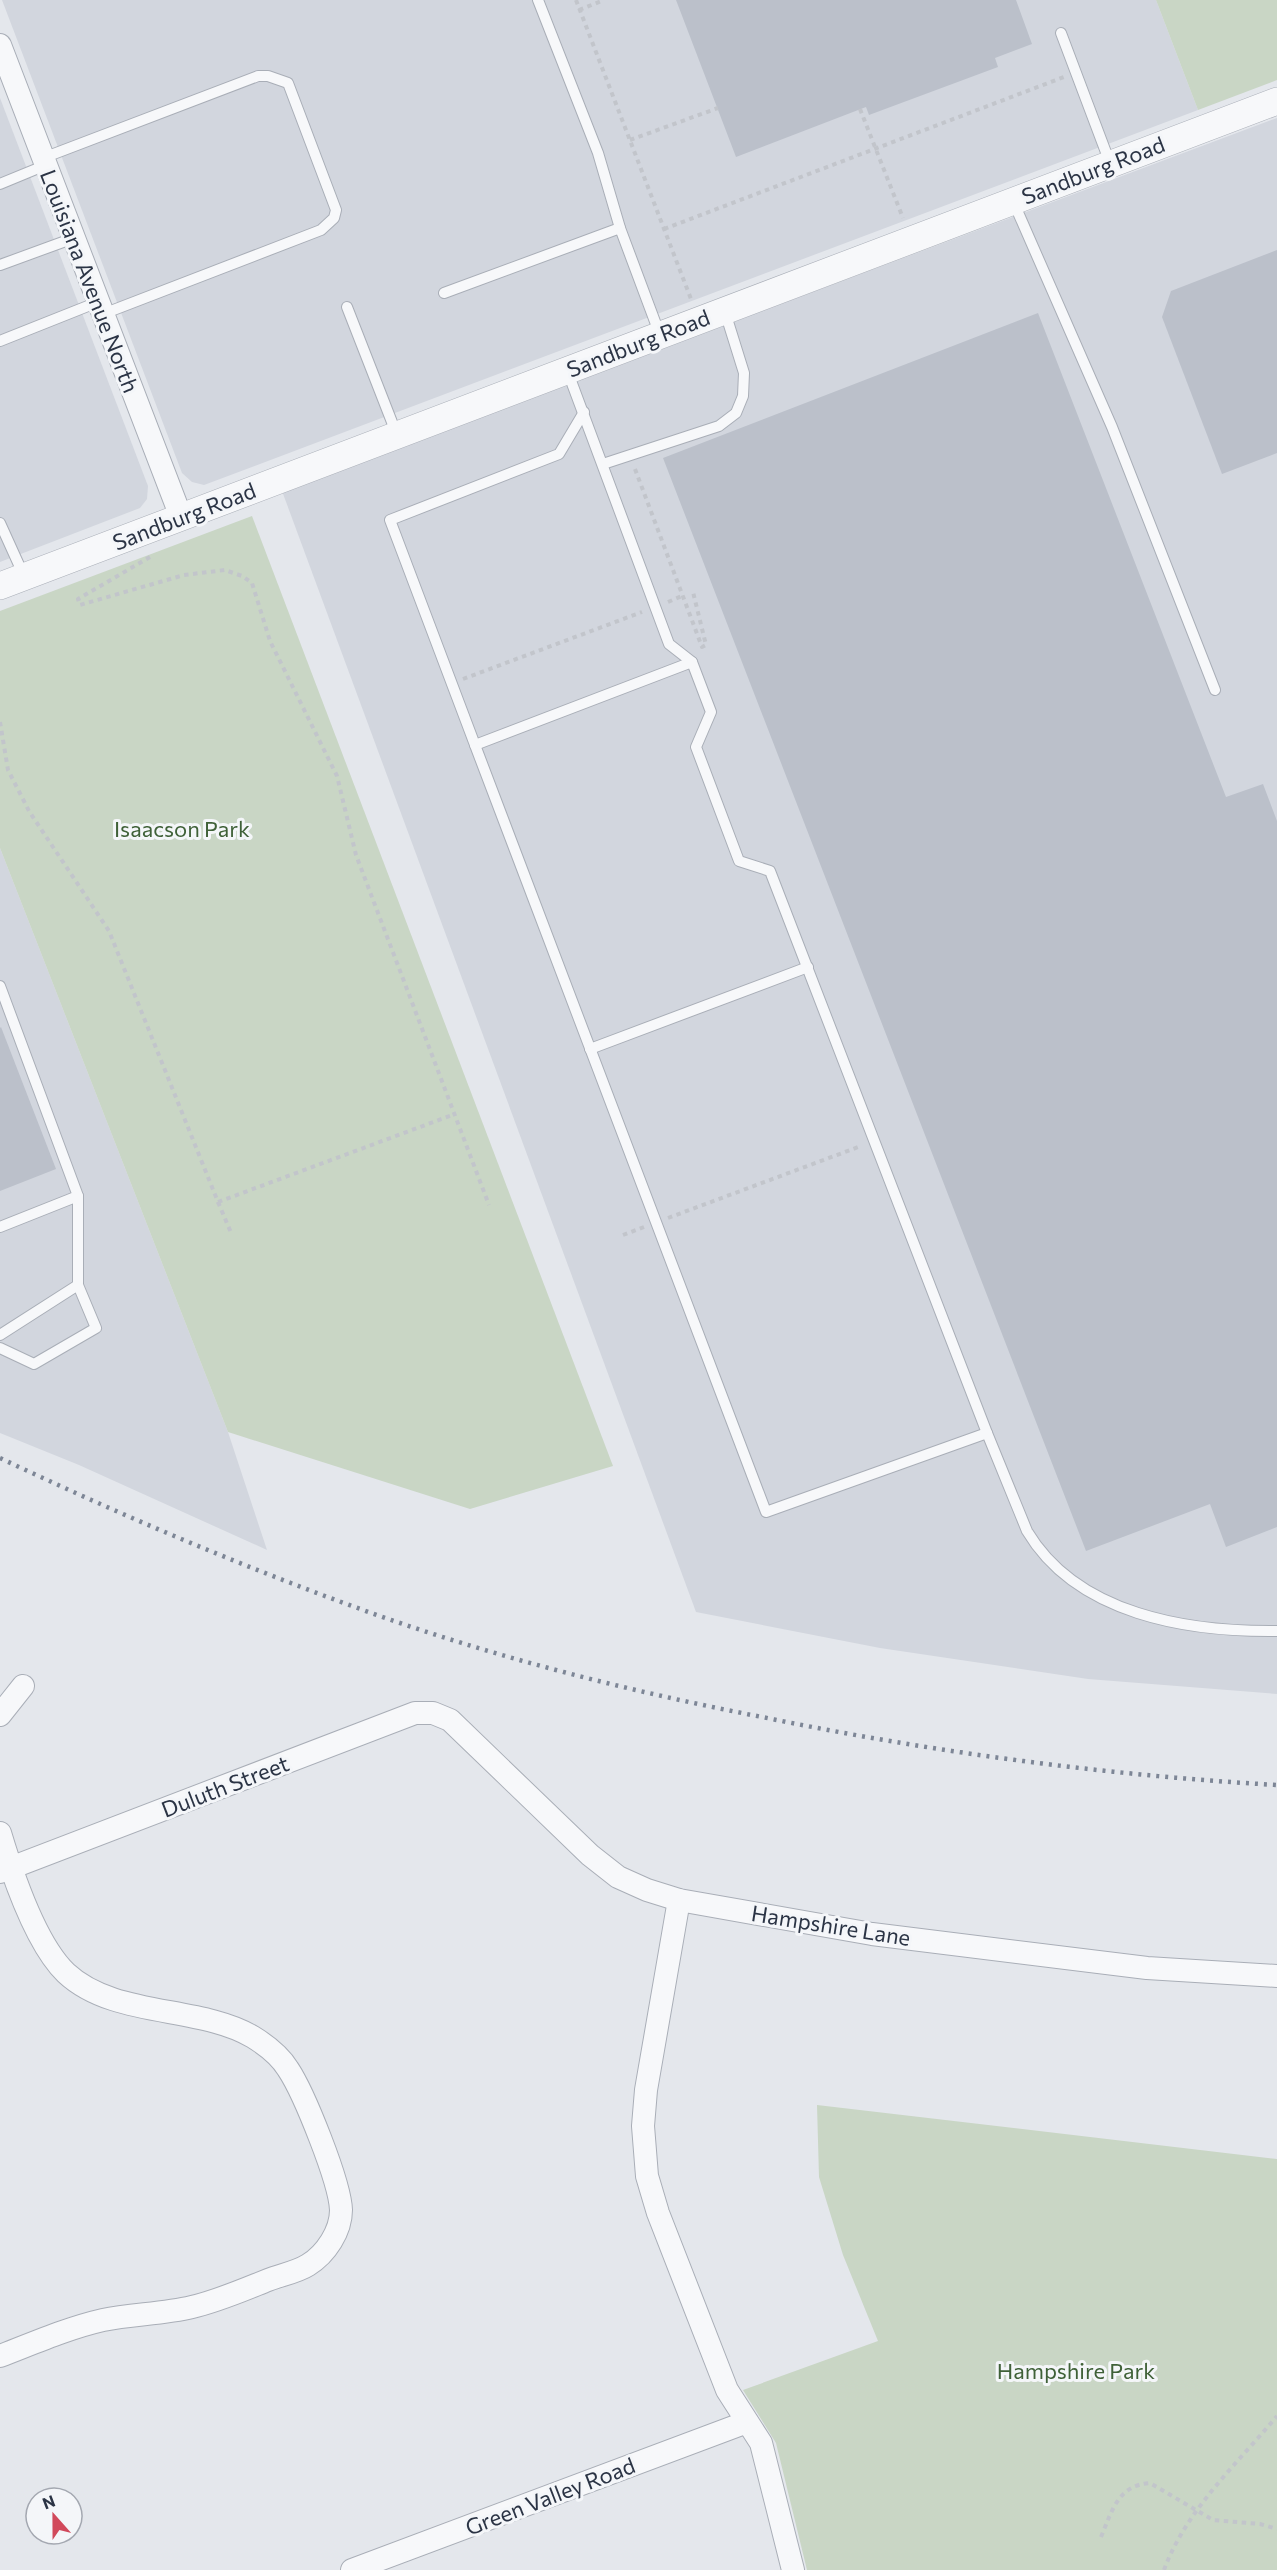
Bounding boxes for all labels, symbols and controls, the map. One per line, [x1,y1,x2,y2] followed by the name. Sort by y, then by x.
[1018,130,1168,210] street label: Sandburg Road
[35,166,145,396] street label: Louisiana Avenue North
[563,303,713,383] street label: Sandburg Road
[109,476,259,556] street label: Sandburg Road
[114,815,250,842] park label: Isaacson Park
[157,1749,293,1823] street label: Duluth Street
[749,1899,913,1951] street label: Hampshire Lane
[997,2357,1155,2384] park label: Hampshire Park
[461,2451,639,2541] street label: Green Valley Road
[24,2486,84,2546] north arrow
[39,2491,57,2513] text: N

